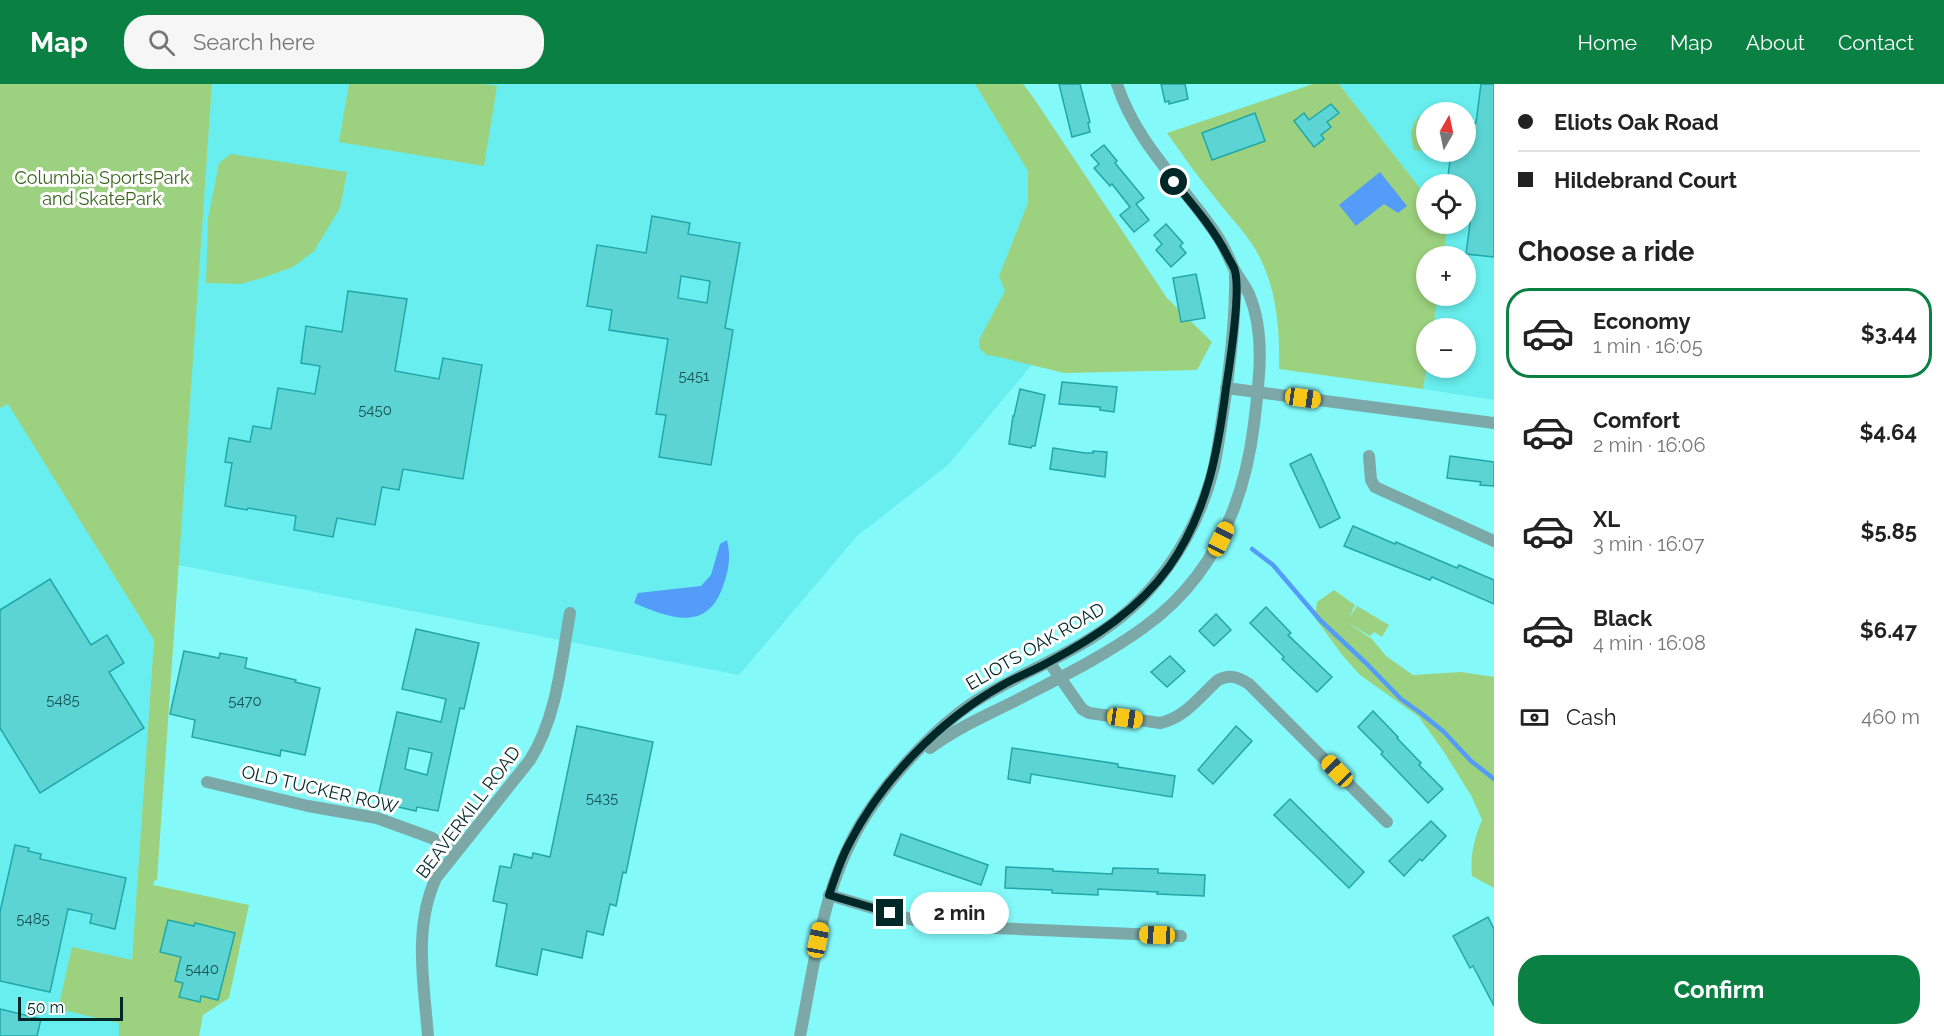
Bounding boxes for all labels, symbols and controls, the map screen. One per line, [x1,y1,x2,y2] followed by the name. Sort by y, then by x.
[124,15,544,69] search box
[30,26,88,59] text: Map
[145,26,178,59] icon: search
[193,29,315,55] text: Search here
[1578,30,1637,55] text: Home
[1670,30,1713,55] text: Map
[1746,30,1805,55] text: About
[1838,30,1914,55] text: Contact
[1416,102,1476,162] north arrow
[1416,102,1476,378] map controls
[1554,109,1719,135] text: Eliots Oak Road
[14,167,190,209] park label: Columbia SportsPark and SkatePark
[1554,167,1737,193] text: Hildebrand Court
[1160,168,1187,195] route start
[1416,174,1476,234] button: locate
[1518,236,1694,267] text: Choose a ride
[1416,246,1476,306] button: +
[1521,306,1575,360] icon: car
[1593,308,1691,334] text: Economy
[1416,318,1476,378] button: −
[1861,320,1917,346] text: $3.44
[1593,334,1703,358] text: 1 min · 16:05
[679,367,710,385] house number: 5451
[1284,387,1322,409] car
[358,401,392,419] house number: 5450
[1521,405,1575,459] icon: car
[1593,407,1680,433] text: Comfort
[1860,419,1917,445] text: $4.64
[1593,433,1706,457] text: 2 min · 16:06
[1521,504,1575,558] icon: car
[1593,506,1620,532] text: XL
[1860,518,1917,544] text: $5.85
[1205,519,1237,559] car
[1593,532,1704,556] text: 3 min · 16:07
[962,598,1108,694] street label: ELIOTS OAK ROAD
[1521,603,1575,657] icon: car
[1593,605,1652,631] text: Black
[1860,617,1917,643] text: $6.47
[1593,631,1706,655] text: 4 min · 16:08
[46,691,80,709] house number: 5485
[228,692,262,710] house number: 5470
[1518,701,1551,734] icon: cash
[1566,704,1617,730] text: Cash
[1861,705,1920,729] text: 460 m
[1106,707,1144,729] car
[411,742,525,882] street label: BEAVERKILL ROAD
[1318,752,1356,790] car
[240,761,401,817] street label: OLD TUCKER ROW
[586,789,618,807] house number: 5435
[911,892,1010,934] callout: 2 min
[876,899,903,926] route end
[934,901,985,925] text: 2 min
[16,910,50,928] house number: 5485
[806,921,830,959] car
[1139,925,1175,945] car
[1518,955,1920,1024] button: Confirm
[185,960,219,978] house number: 5440
[18,994,123,1022] scale bar
[27,998,64,1017] text: 50 m

